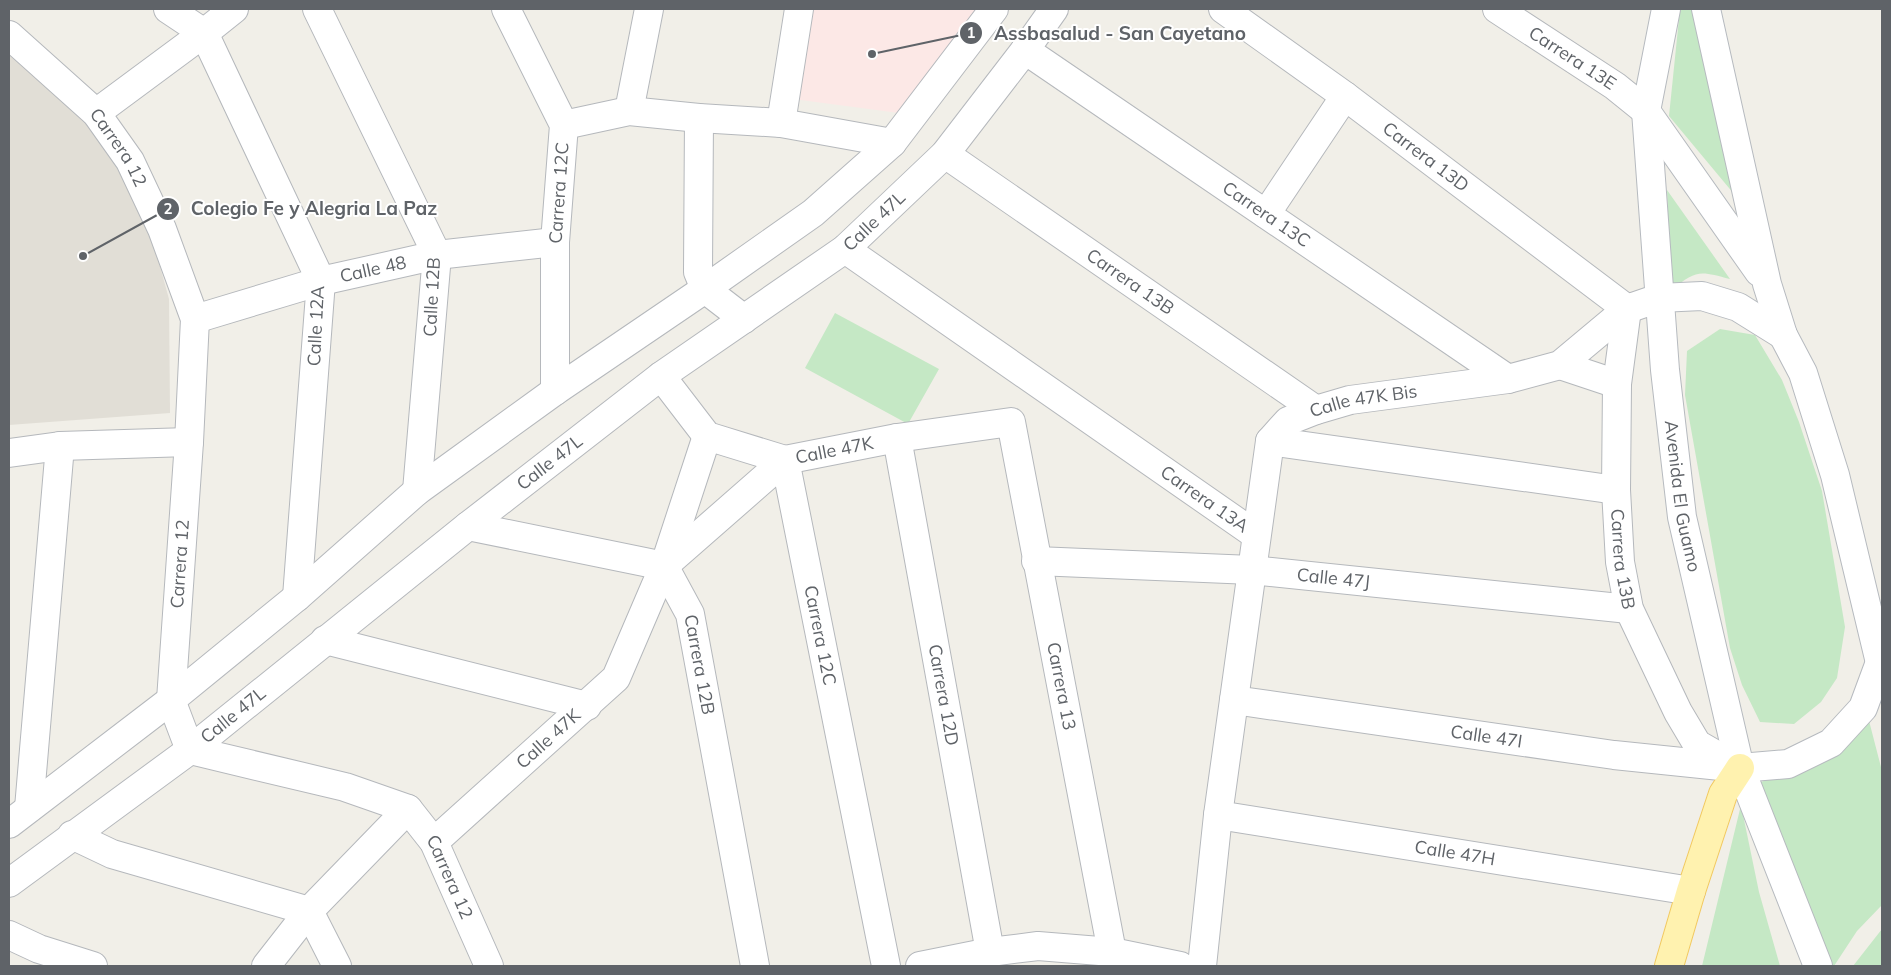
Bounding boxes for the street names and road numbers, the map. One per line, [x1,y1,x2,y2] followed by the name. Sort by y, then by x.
[1525,21,1621,95] street label: Carrera 13E
[85,103,152,190] street label: Carrera 12
[1378,116,1474,197] street label: Carrera 13D
[543,142,574,244] street label: Carrera 12C
[1218,176,1315,252] street label: Carrera 13C
[838,186,910,256] street label: Calle 47L
[1082,243,1179,320] street label: Carrera 13B
[338,250,408,287] street label: Calle 48
[418,257,445,337] street label: Calle 12B
[302,285,329,367] street label: Calle 12A
[1306,379,1419,422] street label: Calle 47K Bis
[1660,419,1706,574] street label: Avenida El Guamo
[512,429,587,495] street label: Calle 47L
[793,431,876,469] street label: Calle 47K
[1156,460,1253,537] street label: Carrera 13A
[1606,508,1641,611] street label: Carrera 13B
[165,519,194,609] street label: Carrera 12
[1296,563,1371,593] street label: Calle 47J
[799,583,842,687] street label: Carrera 12C
[679,612,720,716] street label: Carrera 12B
[1042,640,1082,732] street label: Carrera 13
[924,642,964,747] street label: Carrera 12D
[195,682,270,748] street label: Calle 47L
[511,703,586,774] street label: Calle 47K
[1449,719,1524,753] street label: Calle 47I
[422,830,479,922] street label: Carrera 12
[1413,835,1497,870] street label: Calle 47H

